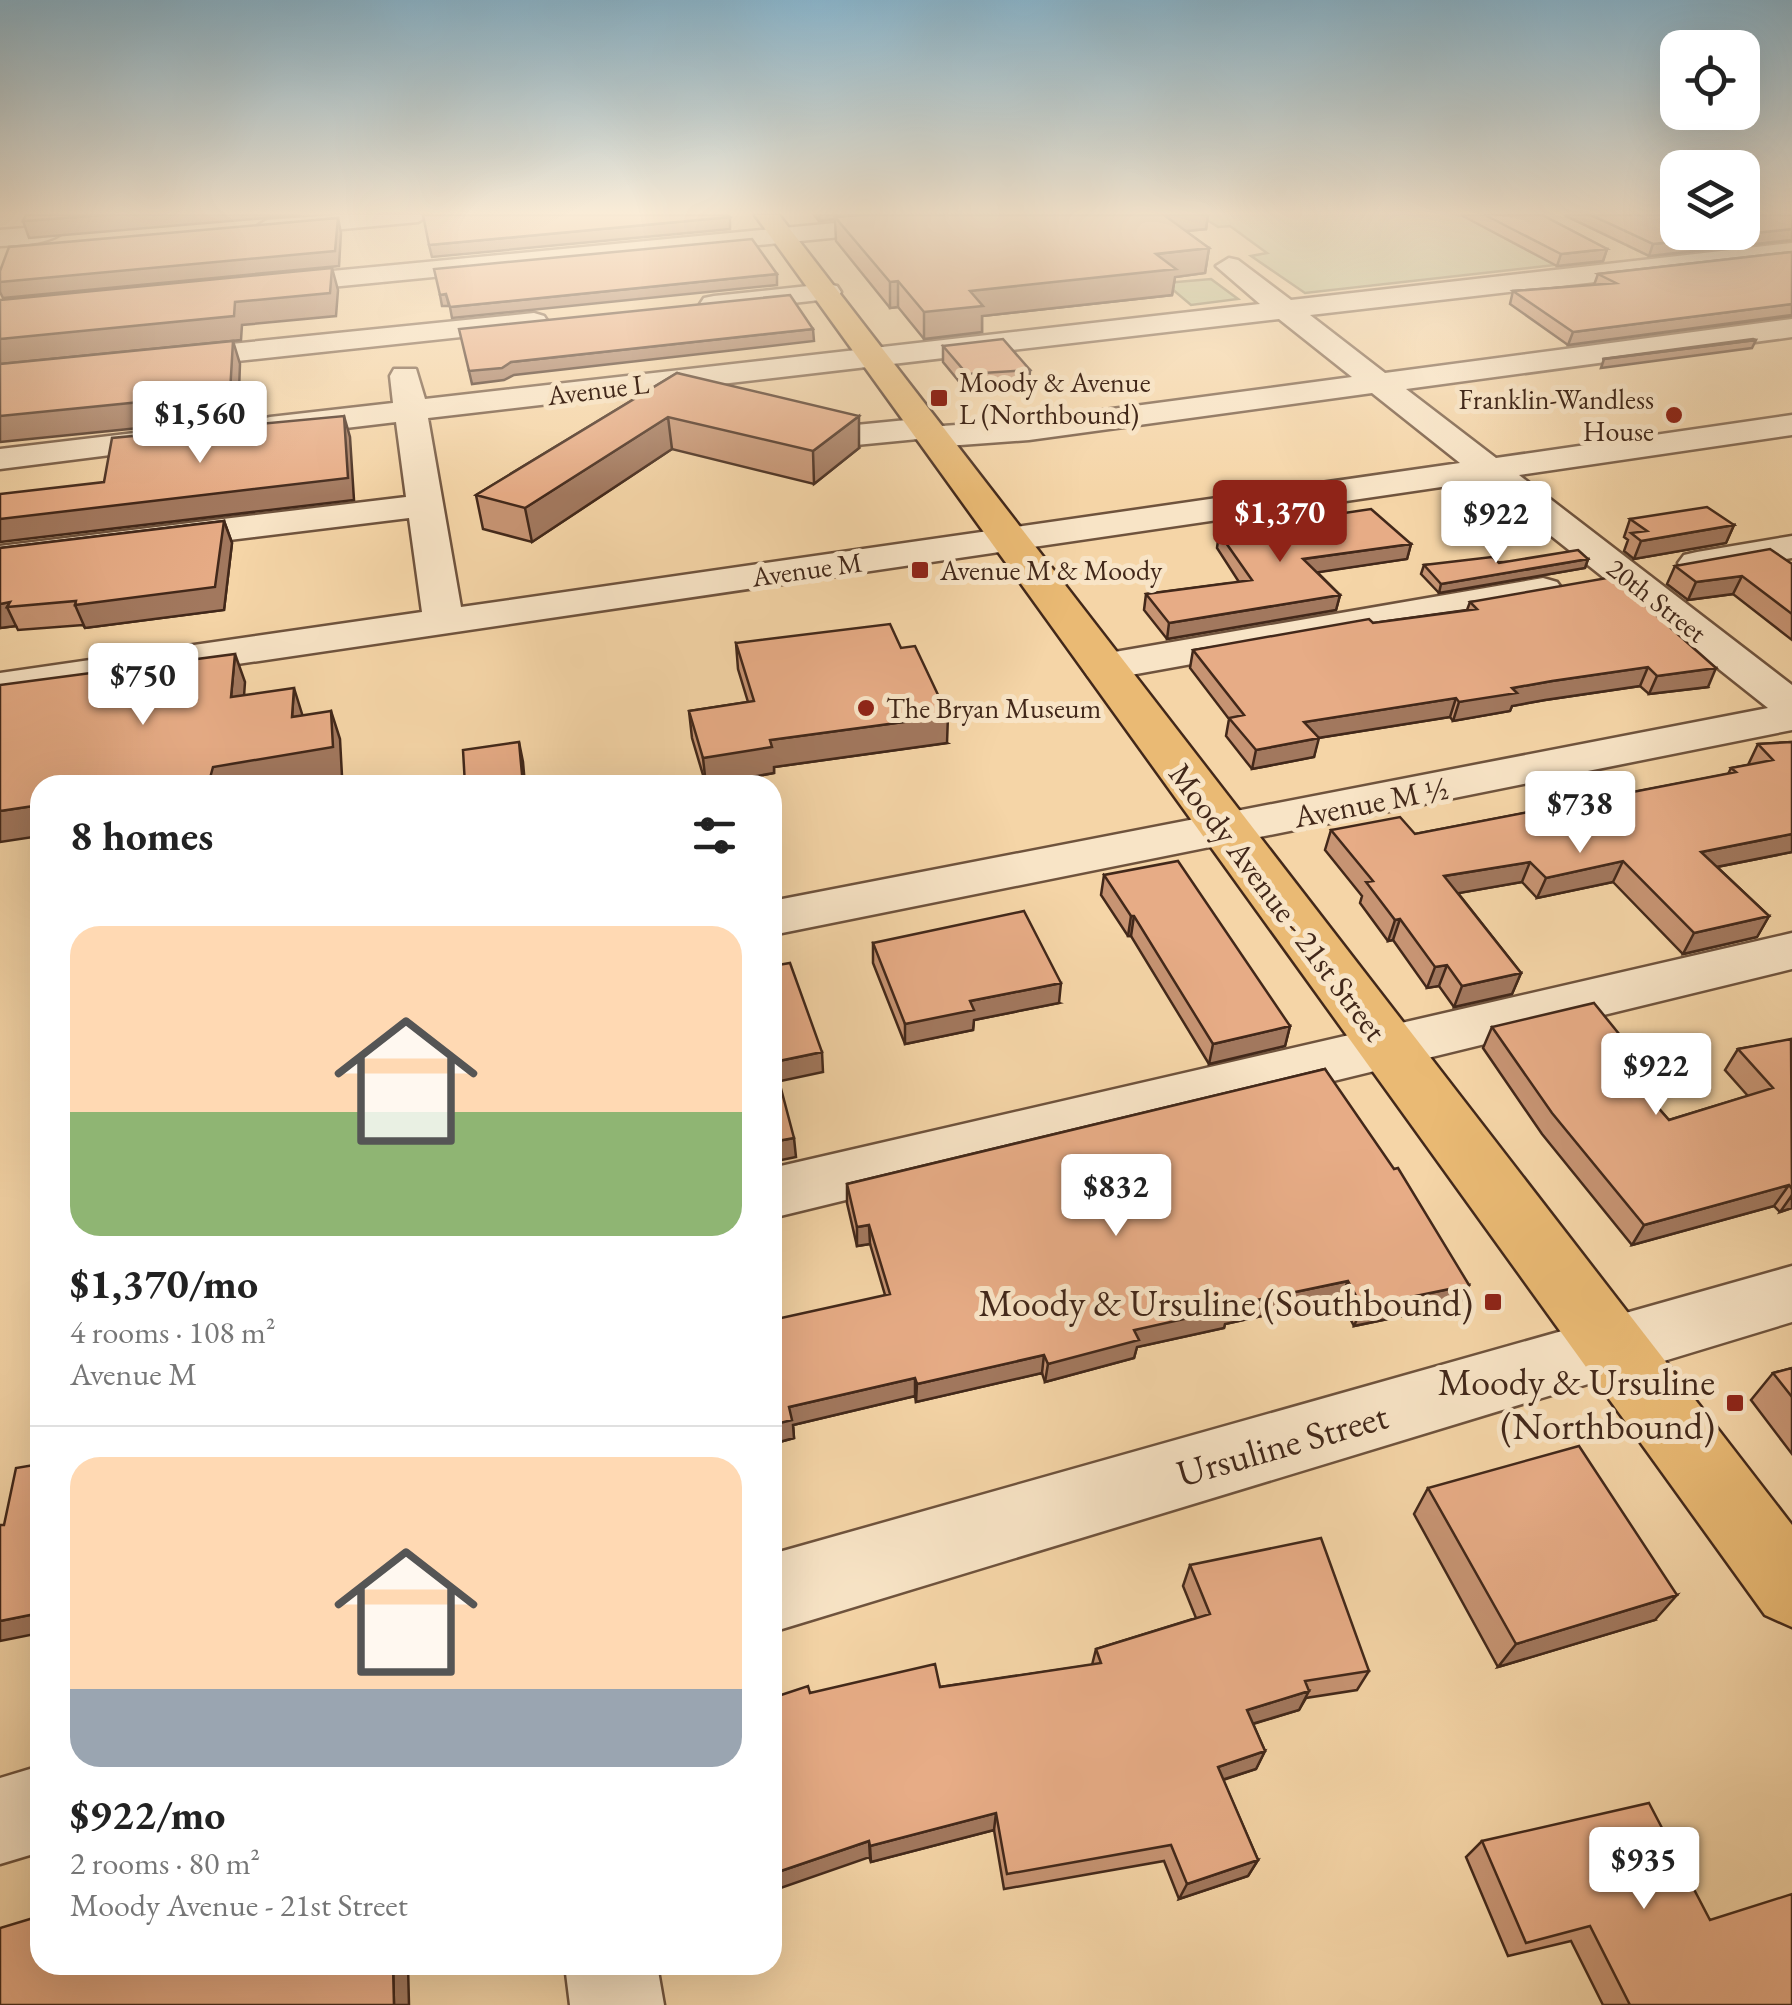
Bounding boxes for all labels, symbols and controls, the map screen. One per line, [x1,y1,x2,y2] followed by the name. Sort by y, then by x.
[1660,30,1760,250] map controls
[1660,30,1760,130] button: locate
[1660,150,1760,250] button: layers
[959,364,1151,432] place label: Moody & Avenue L (Northbound)
[544,365,652,413] street label: Avenue L
[119,381,281,466] pin: $1,560
[1458,381,1654,449] place label: Franklin-Wandless House
[928,387,950,409] marker: Moody & Avenue L (Northbound)
[155,392,245,434] text: $1,560
[1663,404,1685,426] marker: Franklin-Wandless House
[1199,480,1361,565] pin: $1,370
[1437,481,1555,566] pin: $922
[1235,491,1325,533] text: $1,370
[1463,492,1529,534] text: $922
[748,543,865,595] street label: Avenue M
[1600,550,1714,650] street label: 20th Street
[939,552,1163,588] place label: Avenue M & Moody
[909,559,931,581] marker: Avenue M & Moody
[84,643,202,728] pin: $750
[110,654,176,696] text: $750
[886,690,1102,726] place label: The Bryan Museum
[855,697,877,719] marker: The Bryan Museum
[1160,755,1396,1049] street label: Moody Avenue - 21st Street
[1289,766,1452,838] street label: Avenue M ½
[1521,771,1639,856] pin: $738
[1547,782,1613,824] text: $738
[70,808,213,863] text: 8 homes
[687,808,742,863] icon: filters
[316,991,496,1171] icon: home
[1597,1033,1715,1118] pin: $922
[1623,1044,1689,1086] text: $922
[1057,1154,1175,1239] pin: $832
[1083,1165,1149,1207] text: $832
[70,1256,258,1311] text: $1,370/mo
[979,1278,1473,1327] place label: Moody & Ursuline (Southbound)
[1482,1291,1504,1313] marker: Moody & Ursuline (Southbound)
[70,1311,276,1353] text: 4 rooms · 108 m²
[70,1353,197,1395] text: Avenue M
[1438,1357,1715,1450] place label: Moody & Ursuline (Northbound)
[1171,1390,1393,1498] street label: Ursuline Street
[1724,1392,1746,1414] marker: Moody & Ursuline (Northbound)
[316,1522,496,1702] icon: home
[70,1787,226,1842] text: $922/mo
[1585,1827,1703,1912] pin: $935
[1611,1838,1677,1880] text: $935
[70,1842,260,1884] text: 2 rooms · 80 m²
[70,1884,408,1926] text: Moody Avenue - 21st Street

